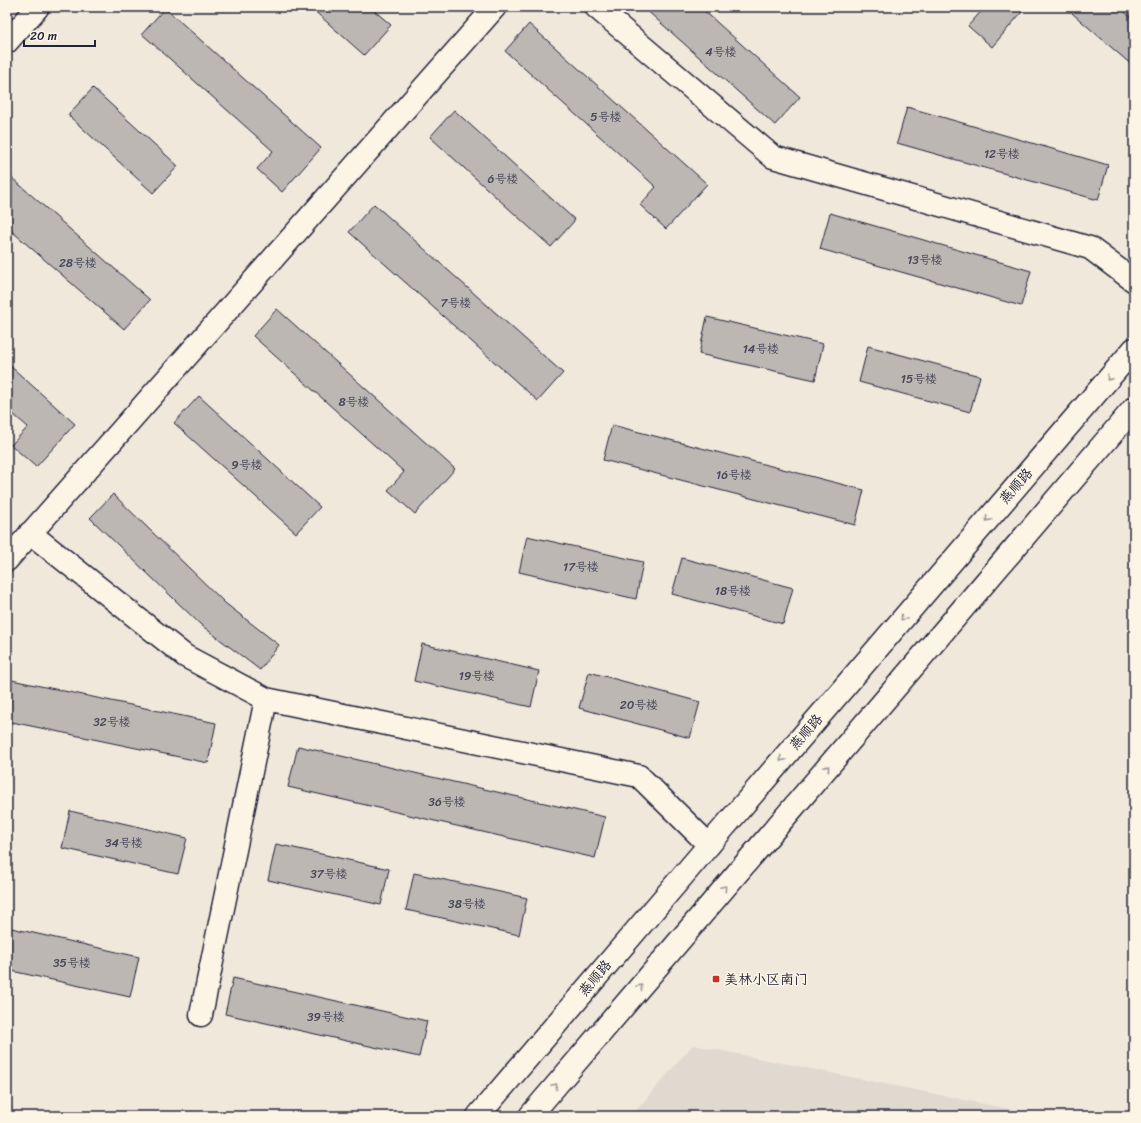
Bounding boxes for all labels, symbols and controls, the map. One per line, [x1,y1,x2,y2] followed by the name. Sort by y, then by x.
[24,22,95,48] scale bar
[30,25,57,47] text: 20 m
[705,41,737,63] house number: 4号楼
[590,106,622,128] house number: 5号楼
[984,143,1020,165] house number: 12号楼
[488,168,518,190] house number: 6号楼
[907,249,943,271] house number: 13号楼
[59,252,97,274] house number: 28号楼
[441,292,471,314] house number: 7号楼
[743,338,779,360] house number: 14号楼
[901,368,937,390] house number: 15号楼
[1106,374,1113,381] one-way arrow
[338,391,370,413] house number: 8号楼
[231,454,263,476] house number: 9号楼
[993,462,1039,510] street label: 燕顺路
[716,464,752,486] house number: 16号楼
[985,515,992,522] one-way arrow
[563,556,599,578] house number: 17号楼
[715,580,751,602] house number: 18号楼
[901,614,908,621] one-way arrow
[459,665,495,687] house number: 19号楼
[620,694,658,716] house number: 20号楼
[783,708,829,756] street label: 燕顺路
[93,711,131,733] house number: 32号楼
[780,755,787,762] one-way arrow
[822,766,829,773] one-way arrow
[428,791,466,813] house number: 36号楼
[105,832,143,854] house number: 34号楼
[310,863,348,885] house number: 37号楼
[719,886,726,893] one-way arrow
[448,893,486,915] house number: 38号楼
[53,952,91,974] house number: 35号楼
[572,954,618,1002] street label: 燕顺路
[724,967,808,992] place label: 美林小区南门
[711,974,721,984] marker: 美林小区南门
[635,985,642,992] one-way arrow
[307,1006,345,1028] house number: 39号楼
[551,1084,558,1091] one-way arrow

